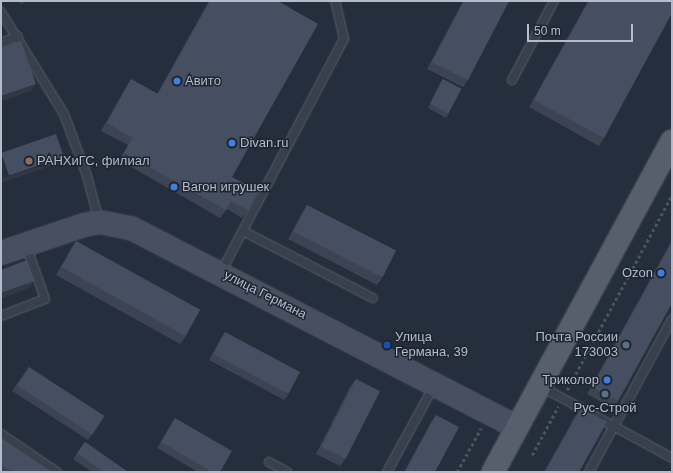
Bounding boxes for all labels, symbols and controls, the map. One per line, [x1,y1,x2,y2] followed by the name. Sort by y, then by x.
[529,16,635,42] scale bar
[534,24,561,38] text: 50 m
[185,73,221,89] place label: Авито
[172,76,182,86] marker: Авито
[240,135,288,151] place label: Divan.ru
[227,138,237,148] marker: Divan.ru
[37,153,149,169] place label: РАНХиГС, филиал
[24,156,34,166] marker: РАНХиГС, филиал
[182,179,269,195] place label: Вагон игрушек
[169,182,179,192] marker: Вагон игрушек
[622,265,653,281] place label: Ozon
[221,267,309,323] street label: улица Германа
[656,268,666,278] marker: Ozon
[395,330,468,361] place label: Улица Германа, 39
[535,330,618,361] place label: Почта России 173003
[382,340,392,350] marker: Улица Германа, 39
[621,340,631,350] marker: Почта России 173003
[542,372,599,388] place label: Триколор
[602,375,612,385] marker: Триколор
[600,389,610,399] marker: Рус-Строй
[574,400,636,416] place label: Рус-Строй

